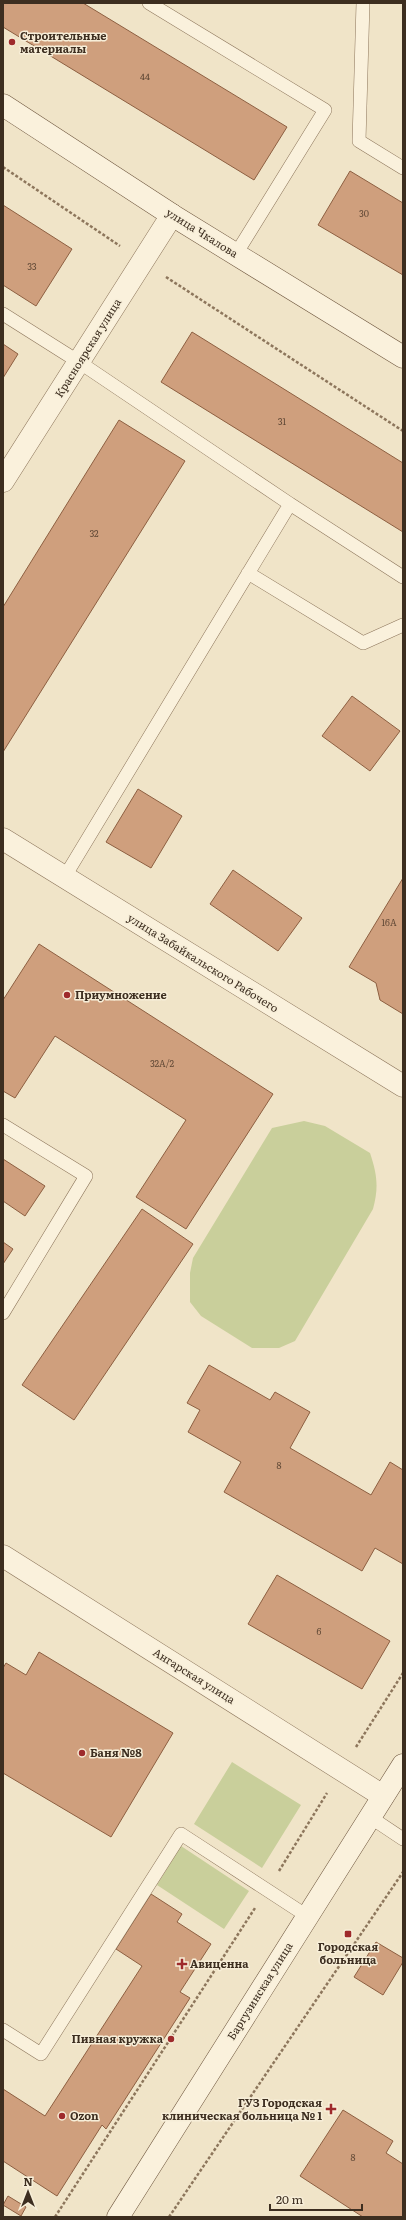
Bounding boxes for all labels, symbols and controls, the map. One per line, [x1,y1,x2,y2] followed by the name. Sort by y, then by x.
[20,27,107,56] place label: Строительные материалы
[7,37,17,47] marker: Строительные материалы
[140,69,150,83] house number: 44
[163,204,242,261] street label: улица Чкалова
[359,206,369,220] house number: 30
[27,259,37,273] house number: 33
[50,295,124,400] street label: Красноярская улица
[278,414,287,428] house number: 31
[89,526,99,540] house number: 32
[125,909,282,1015] street label: улица Забайкальского Рабочего
[381,915,397,929] house number: 16А
[75,986,167,1002] place label: Приумножение
[62,990,72,1000] marker: Приумножение
[150,1056,175,1070] house number: 32А/2
[277,1458,282,1472] house number: 8
[317,1624,322,1638] house number: 6
[150,1643,239,1707] street label: Ангарская улица
[90,1744,142,1760] place label: Баня №8
[77,1748,87,1758] marker: Баня №8
[343,1929,353,1939] marker: Городская больница
[223,1938,296,2042] street label: Баргузинская улица
[318,1938,378,1967] place label: Городская больница
[190,1955,249,1971] place label: Авиценна
[177,1959,187,1969] marker: Авиценна
[71,2030,164,2046] place label: Пивная кружка
[166,2034,176,2044] marker: Пивная кружка
[162,2094,322,2123] place label: ГУЗ Городская клиническая больница № 1
[325,2103,337,2115] marker: ГУЗ Городская клиническая больница № 1
[70,2107,99,2123] place label: Ozon
[57,2111,67,2121] marker: Ozon
[351,2150,356,2164] house number: 8
[8,2172,48,2212] north arrow
[23,2173,33,2189] text: N
[270,2186,362,2212] scale bar
[276,2190,303,2208] text: 20 m

